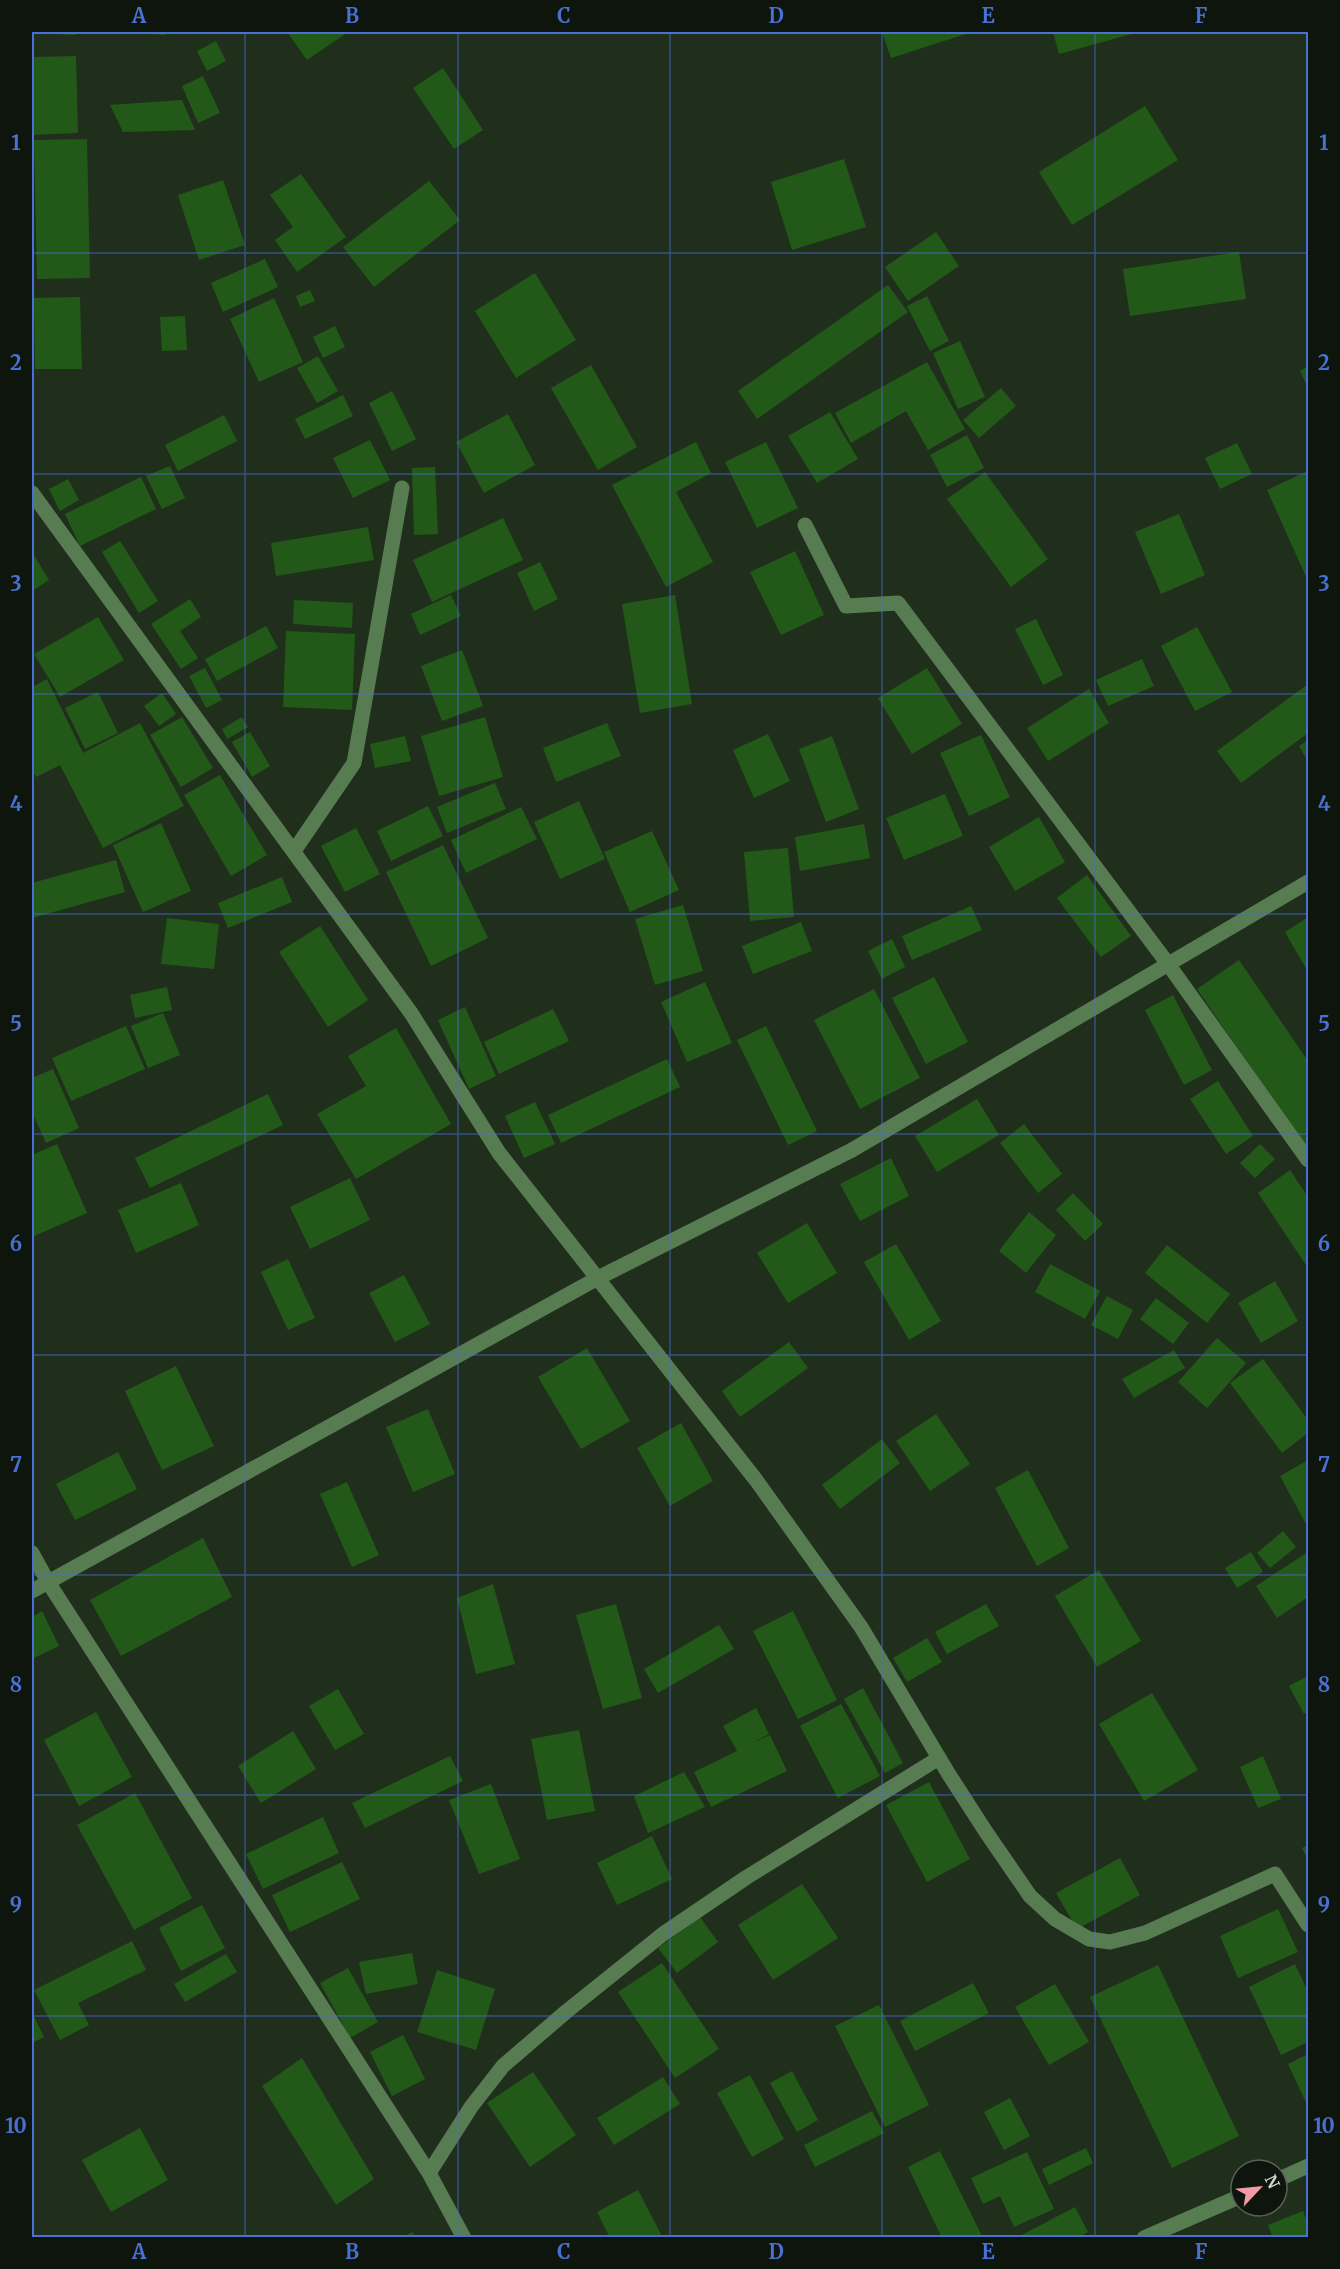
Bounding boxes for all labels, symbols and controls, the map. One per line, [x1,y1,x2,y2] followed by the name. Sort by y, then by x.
[131,3,147,28] text: A
[345,3,359,28] text: B
[557,3,571,28] text: C
[768,3,784,28] text: D
[981,3,995,28] text: E
[1195,3,1208,28] text: F
[11,130,21,155] text: 1
[1319,130,1329,155] text: 1
[10,350,22,375] text: 2
[1318,350,1330,375] text: 2
[10,571,22,596] text: 3
[1318,571,1330,596] text: 3
[10,791,23,816] text: 4
[1318,791,1331,816] text: 4
[10,1011,22,1036] text: 5
[1318,1011,1330,1036] text: 5
[10,1231,22,1256] text: 6
[1318,1231,1330,1256] text: 6
[10,1452,22,1477] text: 7
[1318,1452,1330,1477] text: 7
[10,1672,22,1697] text: 8
[1318,1672,1330,1697] text: 8
[10,1892,22,1917] text: 9
[1318,1892,1330,1917] text: 9
[5,2113,27,2138] text: 10
[1313,2113,1335,2138] text: 10
[1229,2158,1289,2218] north arrow
[1261,2171,1284,2192] text: N
[131,2239,147,2264] text: A
[345,2239,359,2264] text: B
[557,2239,571,2264] text: C
[768,2239,784,2264] text: D
[981,2239,995,2264] text: E
[1195,2239,1208,2264] text: F

